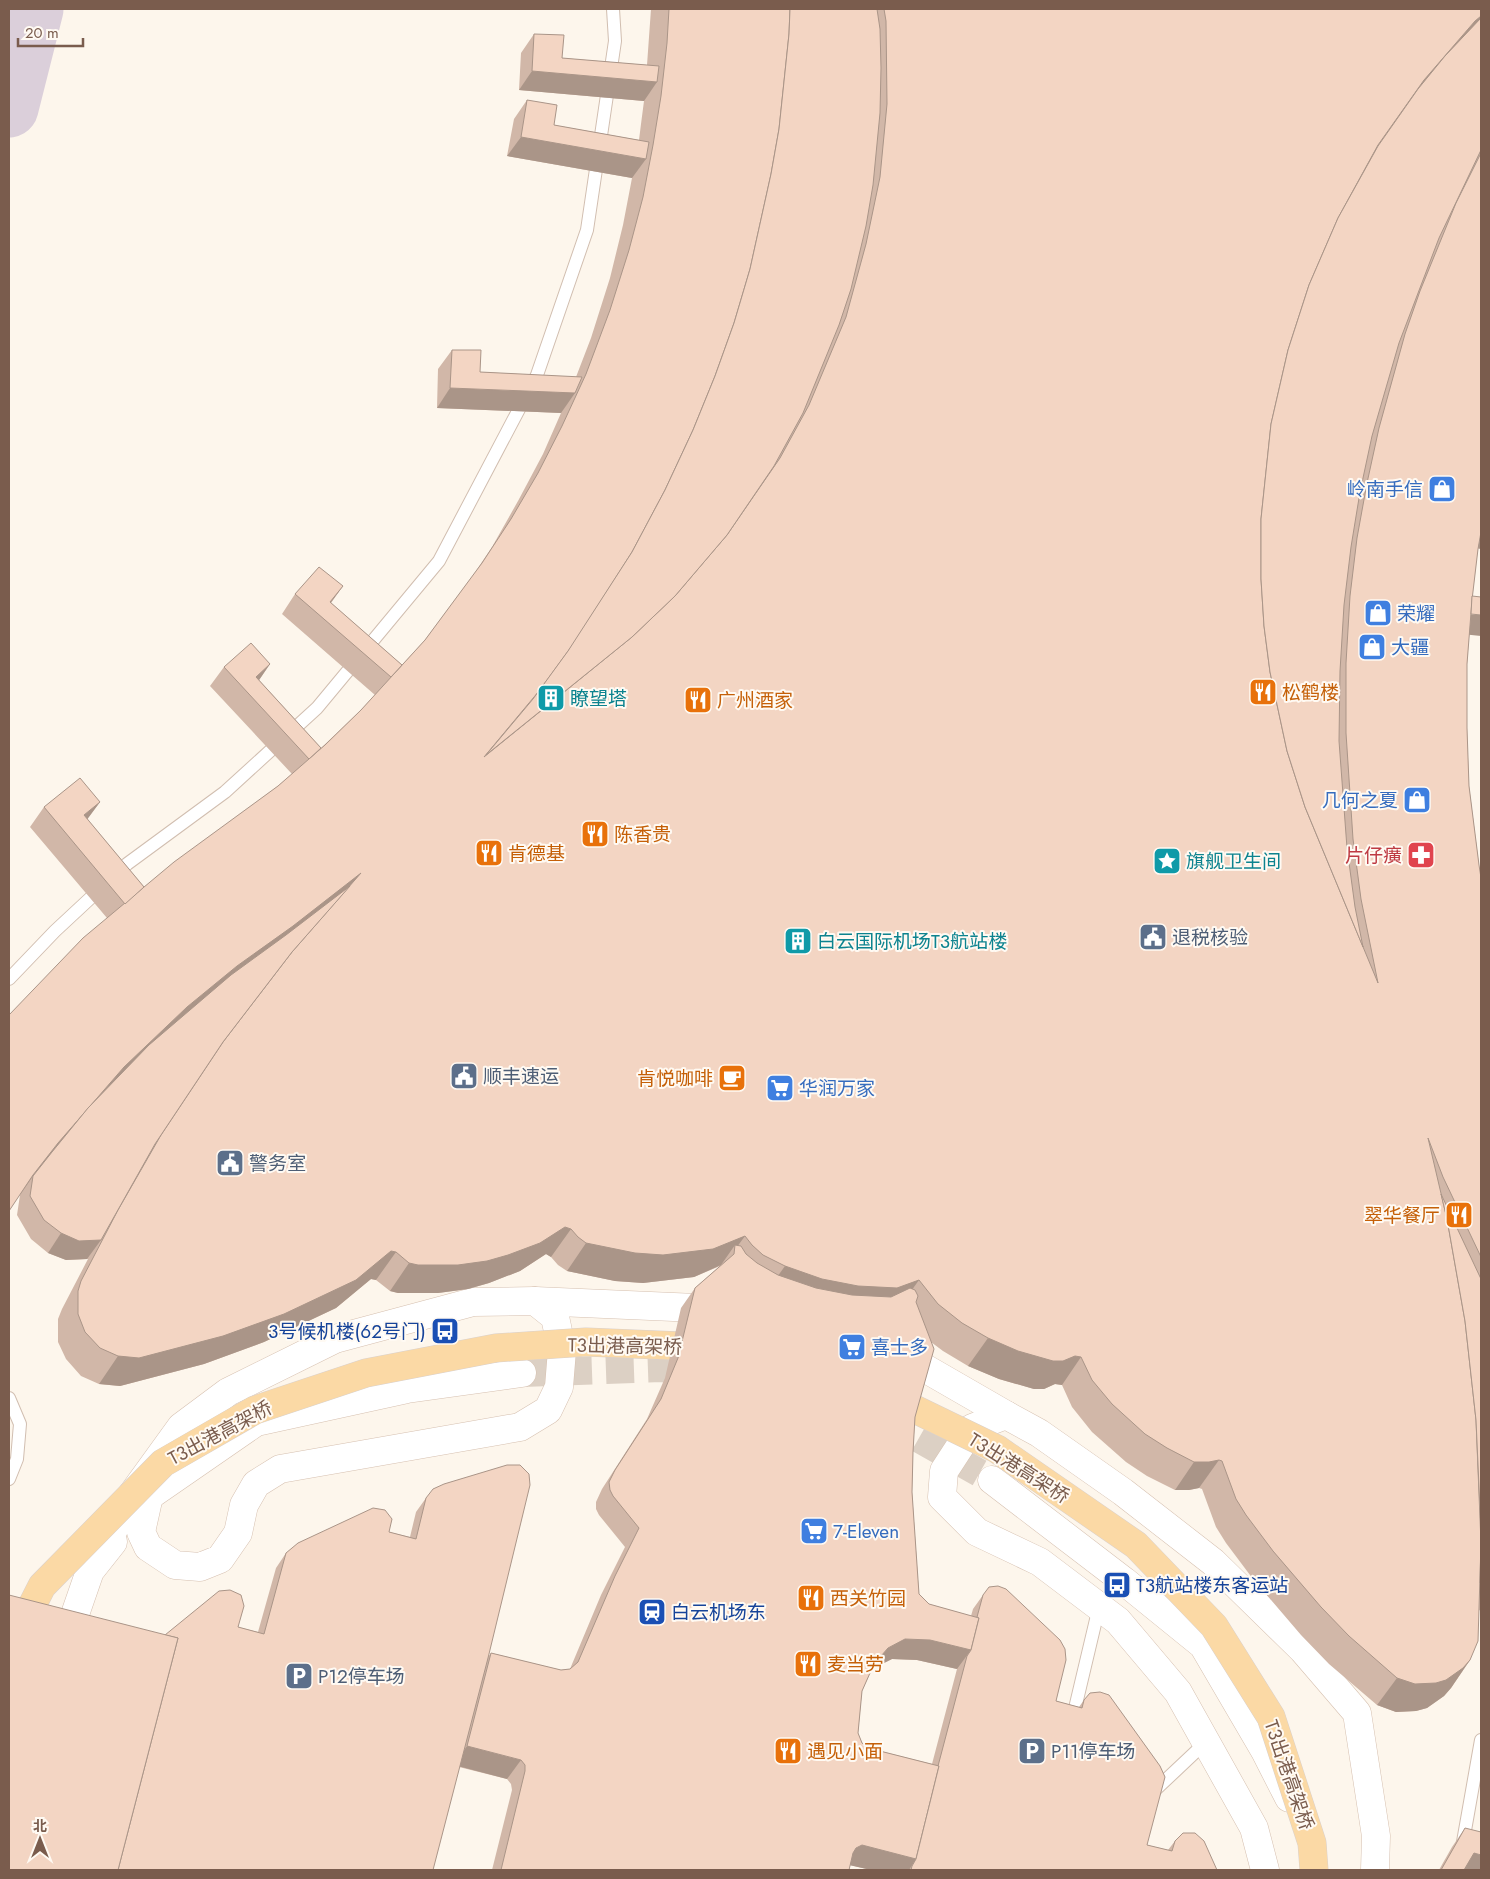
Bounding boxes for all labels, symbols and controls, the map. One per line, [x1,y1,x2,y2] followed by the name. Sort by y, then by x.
[18,15,82,47] scale bar
[25,22,59,44] text: 20 m
[1427,474,1457,504] shop icon: 岭南手信
[1347,476,1423,503] place label: 岭南手信
[1363,598,1393,628] shop icon: 荣耀
[1397,600,1435,627] place label: 荣耀
[1357,632,1387,662] shop icon: 大疆
[1391,634,1429,661] place label: 大疆
[1248,677,1278,707] restaurant icon: 松鹤楼
[1282,679,1339,706] place label: 松鹤楼
[536,683,566,713] building icon: 瞭望塔
[570,685,627,712] place label: 瞭望塔
[683,685,713,715] restaurant icon: 广州酒家
[717,687,793,714] place label: 广州酒家
[1402,785,1432,815] shop icon: 几何之夏
[1322,787,1398,814] place label: 几何之夏
[580,819,610,849] restaurant icon: 陈香贵
[614,821,671,848] place label: 陈香贵
[474,838,504,868] restaurant icon: 肯德基
[508,840,565,867] place label: 肯德基
[1406,840,1436,870] pharmacy icon: 片仔癀
[1345,842,1402,869] place label: 片仔癀
[1152,846,1182,876] place icon: 旗舰卫生间
[1186,848,1281,875] place label: 旗舰卫生间
[1138,922,1168,952] public building icon: 退税核验
[1172,924,1248,951] place label: 退税核验
[783,926,813,956] building icon: 白云国际机场T3航站楼
[817,928,1007,955] place label: 白云国际机场T3航站楼
[449,1061,479,1091] public building icon: 顺丰速运
[483,1063,559,1090] place label: 顺丰速运
[717,1063,747,1093] cafe icon: 肯悦咖啡
[637,1065,713,1092] place label: 肯悦咖啡
[765,1073,795,1103] supermarket icon: 华润万家
[799,1075,875,1102] place label: 华润万家
[215,1148,245,1178] public building icon: 警务室
[249,1150,306,1177] place label: 警务室
[1444,1200,1474,1230] restaurant icon: 翠华餐厅
[1364,1202,1440,1229] place label: 翠华餐厅
[430,1316,460,1346] bus stop icon: 3号候机楼(62号门)
[268,1318,426,1345] place label: 3号候机楼(62号门)
[568,1332,682,1360] street label: T3出港高架桥
[837,1332,867,1362] supermarket icon: 喜士多
[871,1334,928,1361] place label: 喜士多
[163,1394,277,1472] street label: T3出港高架桥
[963,1426,1075,1510] street label: T3出港高架桥
[799,1516,829,1546] supermarket icon: 7-Eleven
[833,1518,899,1545] place label: 7-Eleven
[1102,1570,1132,1600] bus stop icon: T3航站楼东客运站
[1136,1572,1288,1599] place label: T3航站楼东客运站
[796,1583,826,1613] restaurant icon: 西关竹园
[830,1585,906,1612] place label: 西关竹园
[637,1597,667,1627] station icon: 白云机场东
[671,1599,766,1626] place label: 白云机场东
[793,1649,823,1679] restaurant icon: 麦当劳
[827,1651,884,1678] place label: 麦当劳
[284,1661,314,1691] parking icon: P12停车场
[318,1663,405,1690] place label: P12停车场
[1258,1717,1320,1833] street label: T3出港高架桥
[773,1736,803,1766] restaurant icon: 遇见小面
[1017,1736,1047,1766] parking icon: P11停车场
[807,1738,883,1765] place label: 遇见小面
[1051,1738,1136,1765] place label: P11停车场
[15,1814,65,1864] north arrow
[33,1816,47,1836] text: 北

